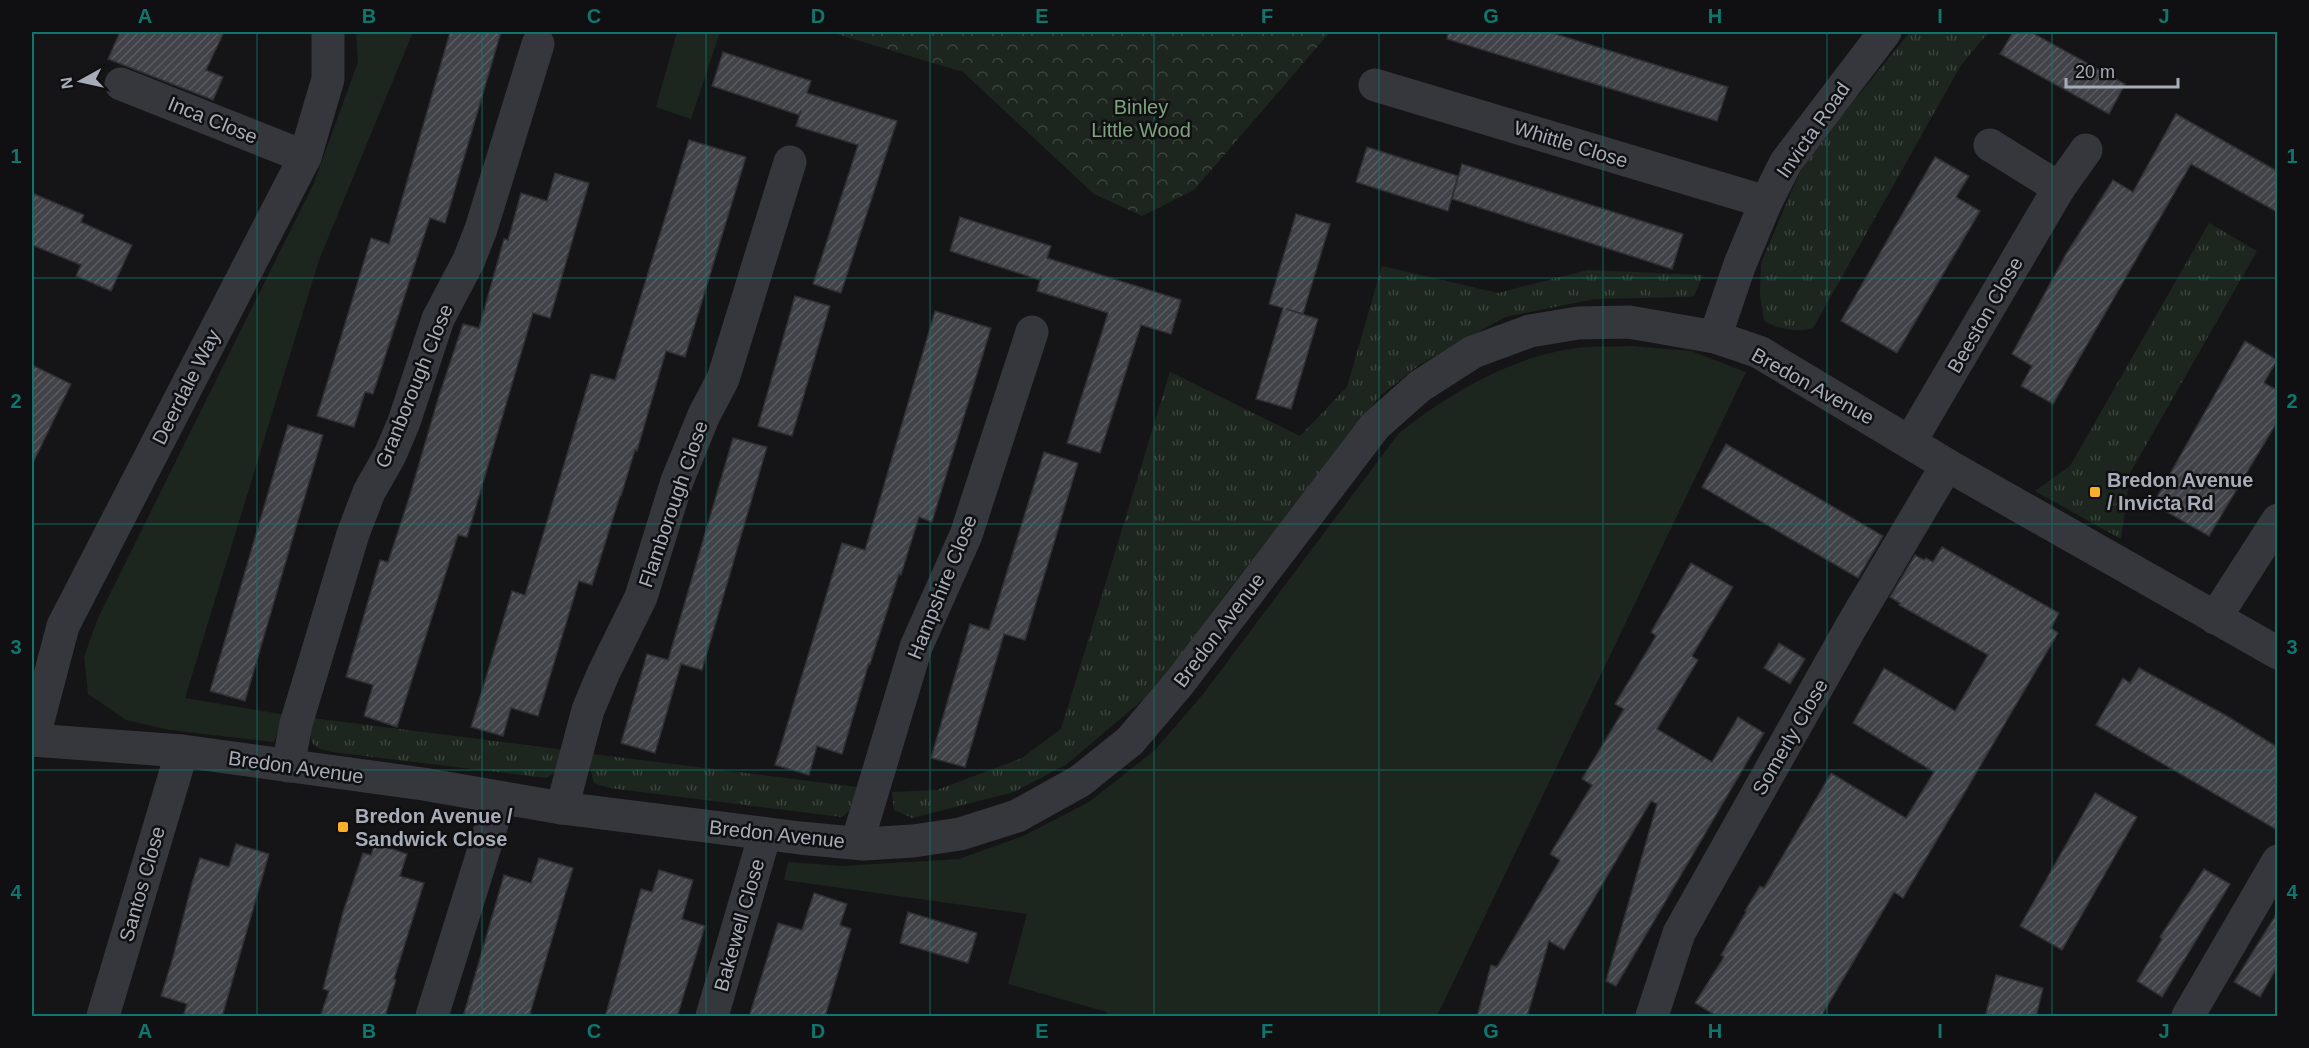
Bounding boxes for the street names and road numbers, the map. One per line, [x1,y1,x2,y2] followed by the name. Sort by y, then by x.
[1772,78,1854,182] street label: Invicta Road
[165,92,261,148] street label: Inca Close
[1511,116,1631,172] street label: Whittle Close
[1943,253,2027,377] street label: Beeston Close
[371,301,457,471] street label: Granborough Close
[148,326,224,448] street label: Deerdale Way
[1748,343,1878,429] street label: Bredon Avenue
[634,418,712,590] street label: Flamborough Close
[903,512,981,662] street label: Hampshire Close
[1169,569,1269,691] street label: Bredon Avenue
[1748,675,1832,799] street label: Somerly Close
[227,747,365,787] street label: Bredon Avenue
[708,816,846,852] street label: Bredon Avenue
[115,824,169,944] street label: Santos Close
[710,856,768,994] street label: Bakewell Close

